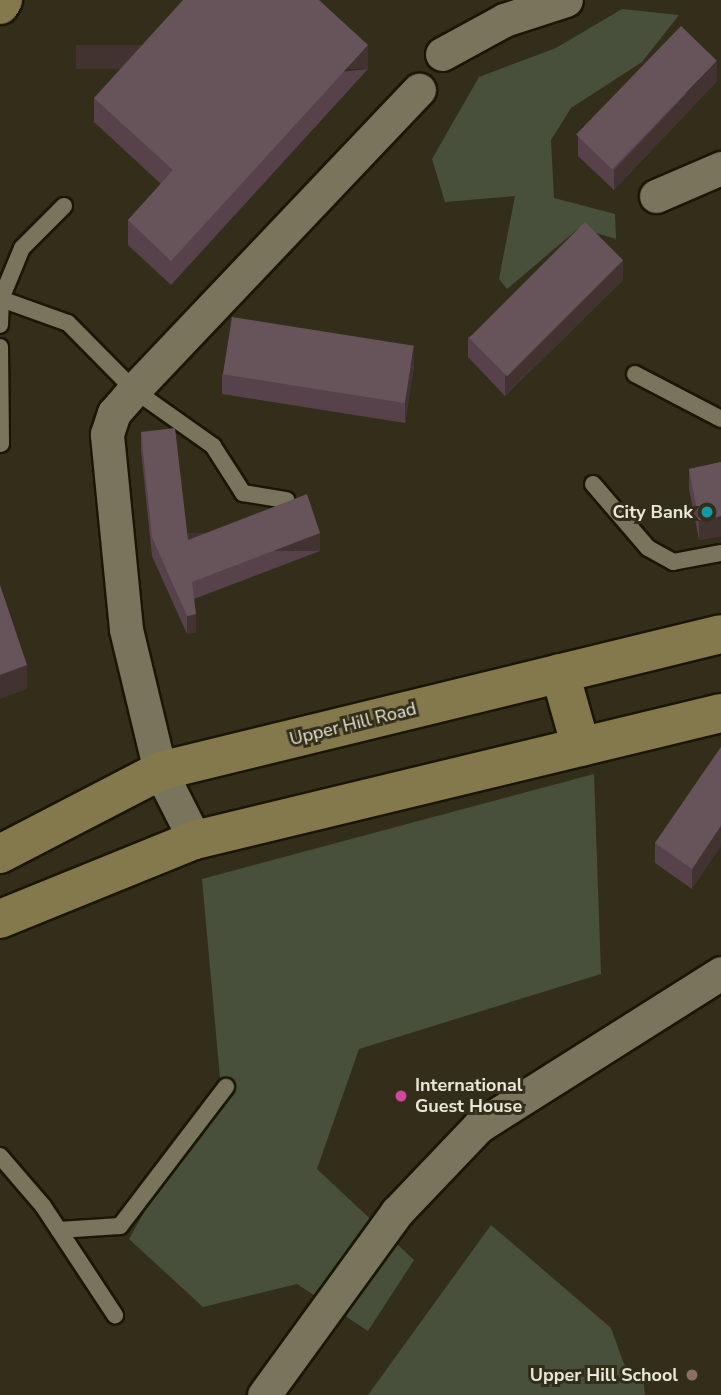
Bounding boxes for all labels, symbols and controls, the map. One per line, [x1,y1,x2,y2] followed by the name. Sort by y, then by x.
[612,501,693,523] place label: City Bank
[699,504,715,520] marker: City Bank
[287,698,419,750] street label: Upper Hill Road
[415,1075,523,1118] place label: International Guest House
[393,1088,409,1104] marker: International Guest House
[530,1364,678,1386] place label: Upper Hill School
[684,1367,700,1383] marker: Upper Hill School

